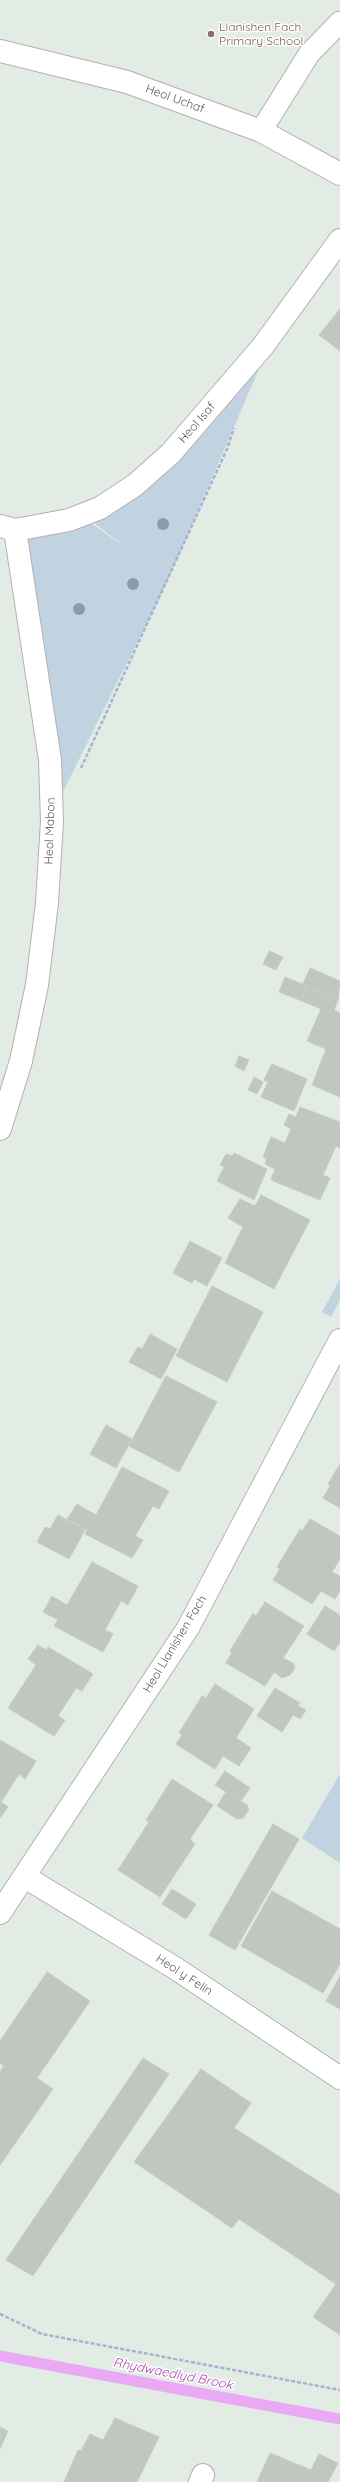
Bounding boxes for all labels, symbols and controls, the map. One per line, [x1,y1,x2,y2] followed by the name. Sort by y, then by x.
[219,20,303,48] place label: Llanishen Fach Primary School
[206,29,216,39] marker: Llanishen Fach Primary School
[143,82,207,116] street label: Heol Uchaf
[175,400,219,446] street label: Heol Isaf
[42,797,58,865] street label: Heol Mabon
[140,1593,210,1695] street label: Heol Llanishen Fach
[153,1951,215,1999] street label: Heol y Felin
[112,2355,234,2393] water label: Rhydwaedlyd Brook

